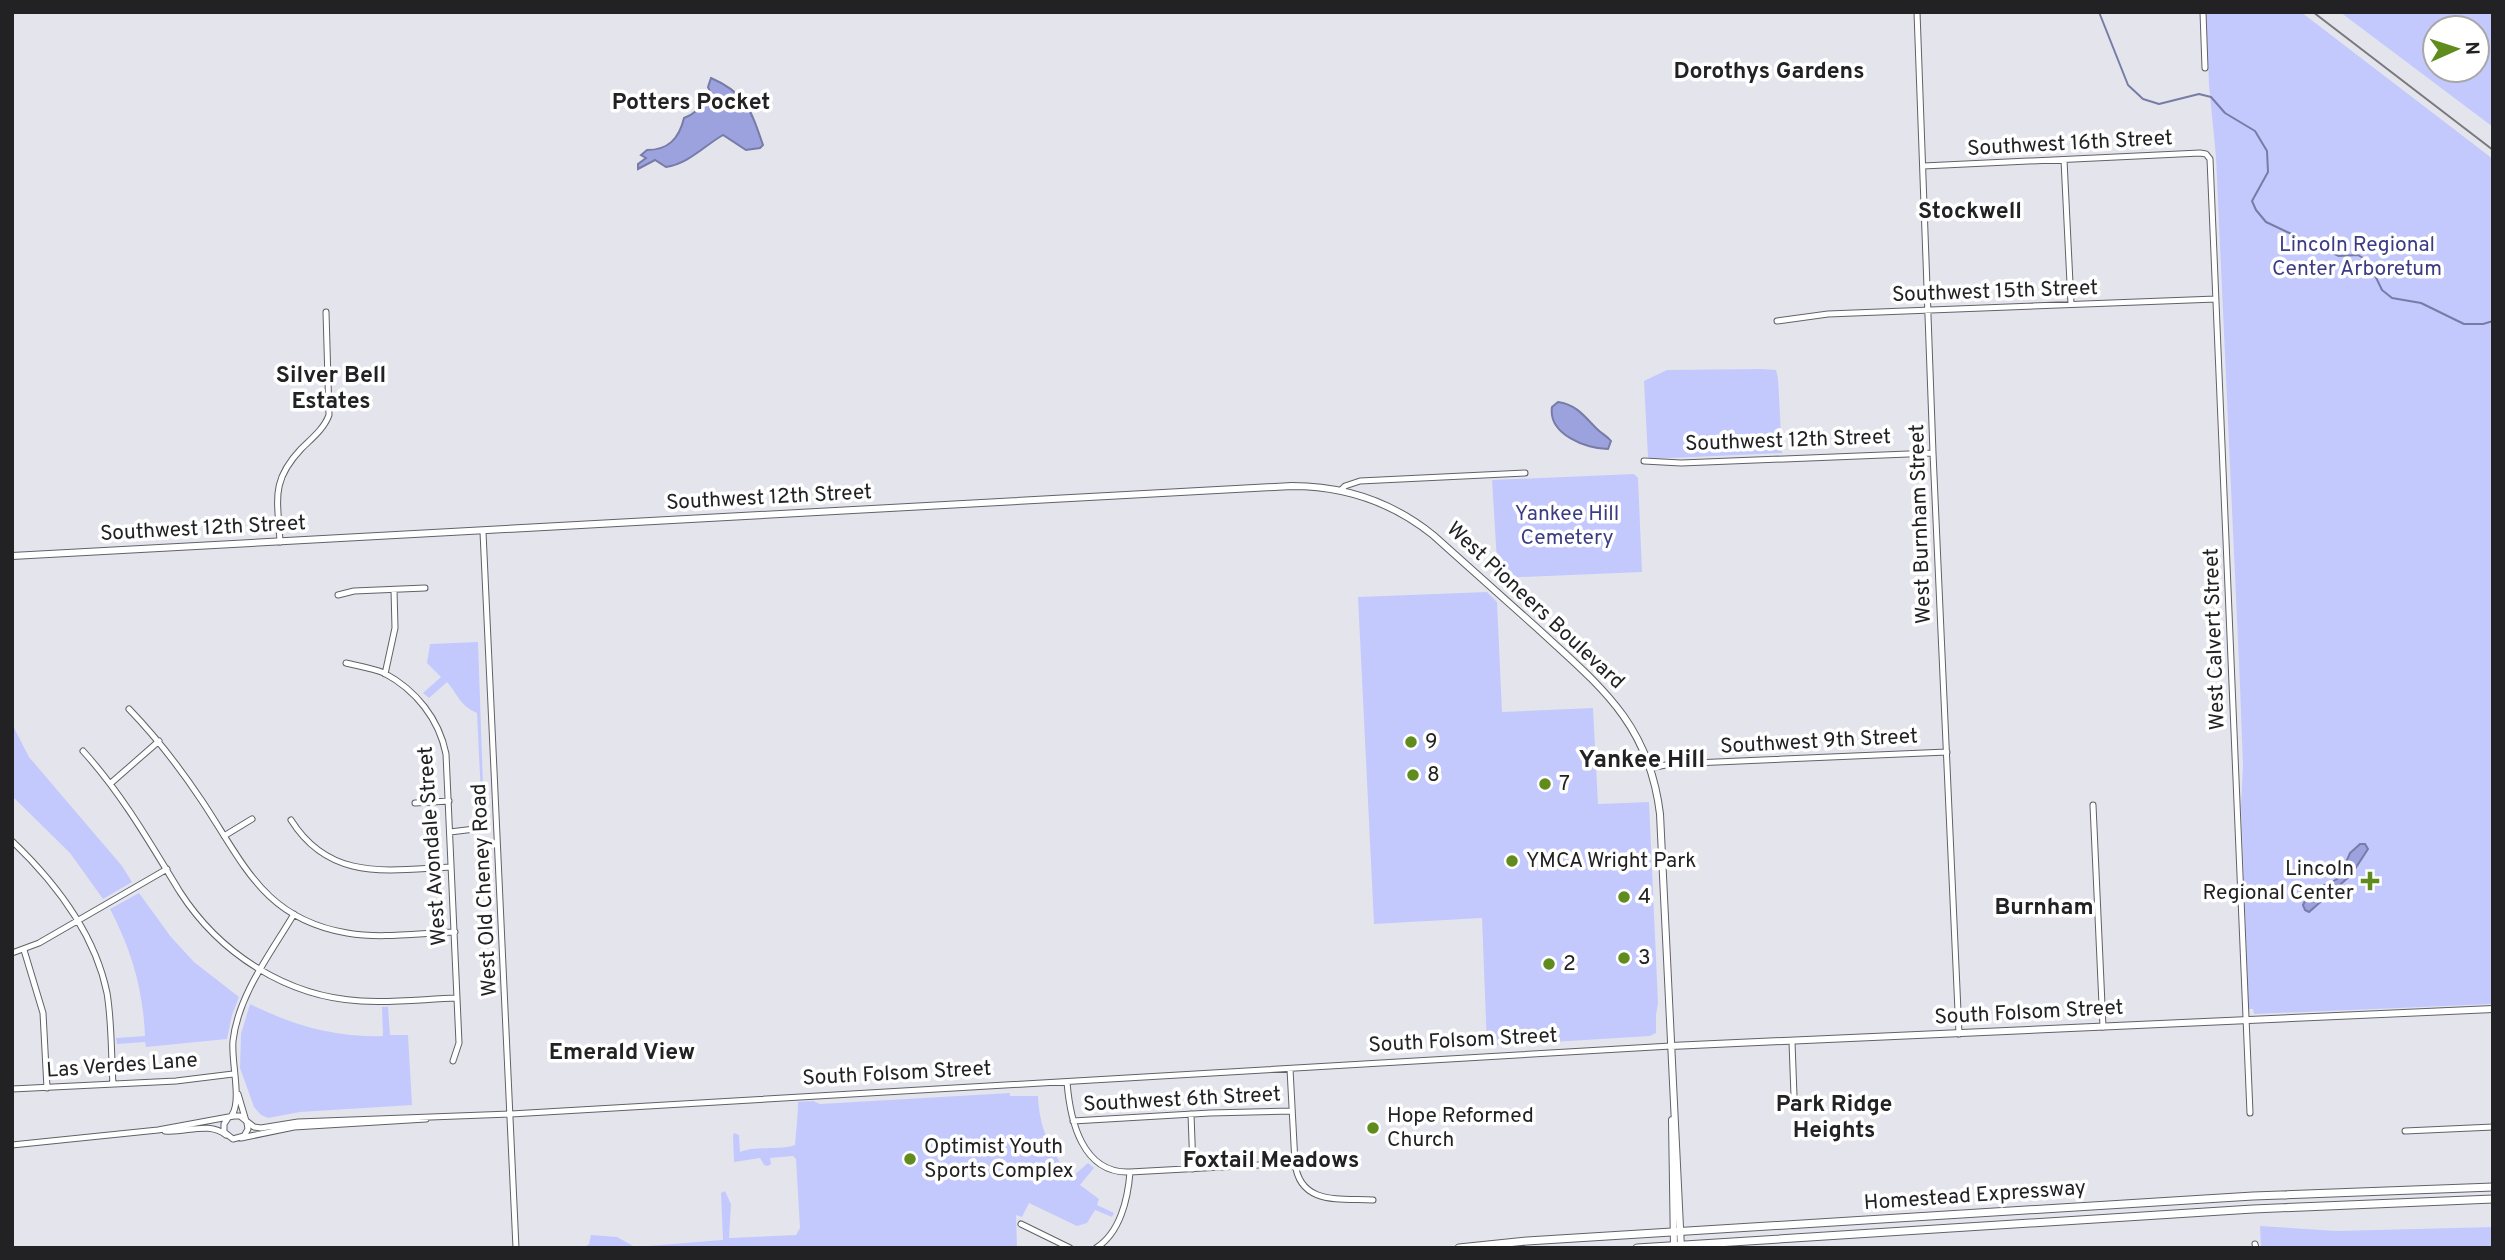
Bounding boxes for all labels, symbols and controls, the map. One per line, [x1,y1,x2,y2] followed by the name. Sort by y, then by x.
[2421,14,2491,84] north arrow
[2459,41,2483,56] text: N
[1673,58,1865,87] district label: Dorothys Gardens
[612,89,770,118] district label: Potters Pocket
[1967,125,2173,163] street label: Southwest 16th Street
[1918,198,2022,227] district label: Stockwell
[2272,232,2442,283] park label: Lincoln Regional Center Arboretum
[1891,275,2099,309] street label: Southwest 15th Street
[276,362,386,417] district label: Silver Bell Estates
[1904,423,1938,625] street label: West Burnham Street
[1685,424,1891,458] street label: Southwest 12th Street
[665,479,873,517] street label: Southwest 12th Street
[1515,501,1619,552] park label: Yankee Hill Cemetery
[99,510,307,548] street label: Southwest 12th Street
[1440,516,1630,696] street label: West Pioneers Boulevard
[2198,547,2232,731] street label: West Calvert Street
[1719,723,1919,761] street label: Southwest 9th Street
[1425,729,1438,756] place label: 9
[1403,734,1419,750] marker: 9
[413,745,453,947] street label: West Avondale Street
[1579,746,1705,776] district label: Yankee Hill
[1427,762,1440,789] place label: 8
[1405,767,1421,783] marker: 8
[1559,771,1570,798] place label: 7
[1537,776,1553,792] marker: 7
[466,783,504,997] street label: West Old Cheney Road
[1526,848,1697,875] place label: YMCA Wright Park
[1504,853,1520,869] marker: YMCA Wright Park
[2203,856,2354,907] place label: Lincoln Regional Center
[2360,871,2380,891] marker: Lincoln Regional Center
[1638,884,1651,911] place label: 4
[1616,889,1632,905] marker: 4
[1994,894,2094,923] district label: Burnham
[1638,945,1651,972] place label: 3
[1616,950,1632,966] marker: 3
[1563,951,1576,978] place label: 2
[1541,956,1557,972] marker: 2
[1934,995,2124,1031] street label: South Folsom Street
[1368,1023,1558,1059] street label: South Folsom Street
[549,1039,695,1068] district label: Emerald View
[45,1047,199,1085] street label: Las Verdes Lane
[802,1056,992,1092] street label: South Folsom Street
[1082,1081,1282,1119] street label: Southwest 6th Street
[1776,1091,1892,1146] district label: Park Ridge Heights
[1387,1103,1534,1154] place label: Hope Reformed Church
[1365,1120,1381,1136] marker: Hope Reformed Church
[924,1134,1074,1185] place label: Optimist Youth Sports Complex
[1183,1147,1359,1176] district label: Foxtail Meadows
[902,1151,918,1167] marker: Optimist Youth Sports Complex
[1863,1175,2087,1217] street label: Homestead Expressway

